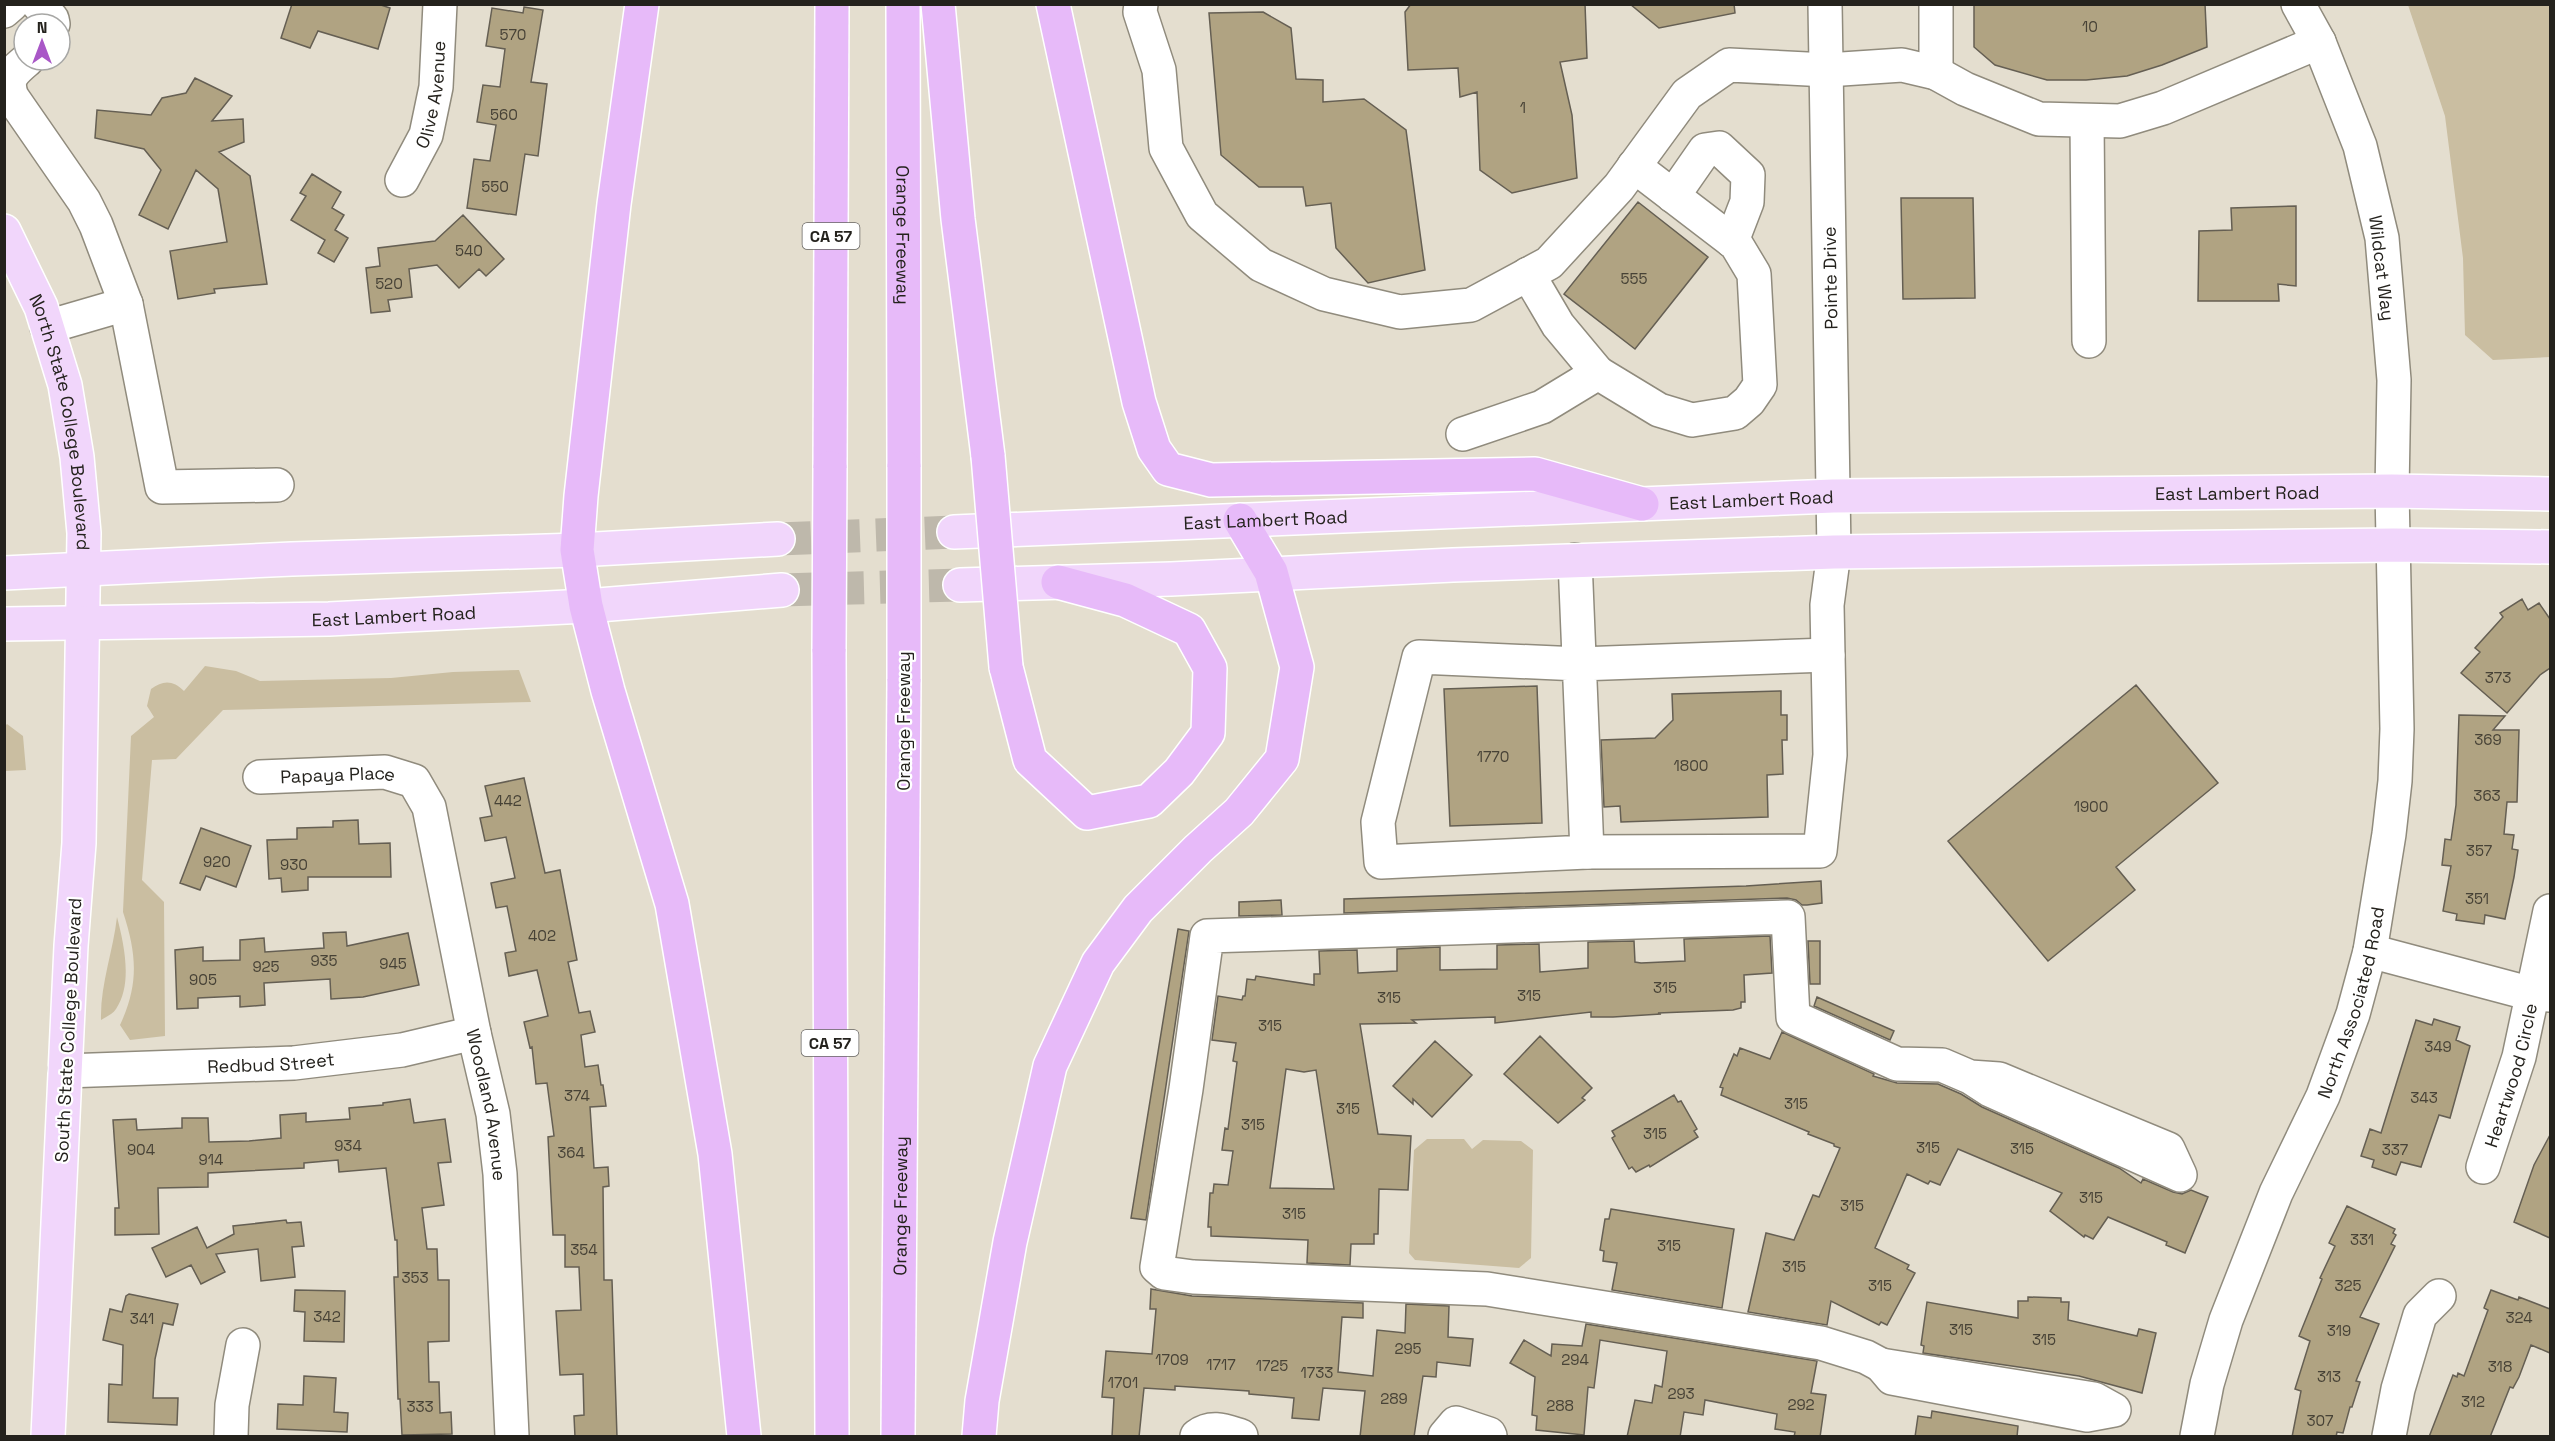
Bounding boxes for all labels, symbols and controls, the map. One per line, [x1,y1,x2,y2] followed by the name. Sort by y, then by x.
[12,12,72,72] north arrow
[37,17,47,38] text: N
[2082,17,2098,36] house number: 10
[500,25,526,44] house number: 570
[410,40,450,152] street label: Olive Avenue
[1520,98,1526,117] house number: 1
[490,105,518,124] house number: 560
[892,165,915,305] street label: Orange Freeway
[481,177,509,196] house number: 550
[2364,214,2400,322] street label: Wildcat Way
[802,223,860,249] road number: CA 57
[1818,226,1842,330] street label: Pointe Drive
[455,241,483,260] house number: 540
[1621,269,1647,288] house number: 555
[375,274,403,293] house number: 520
[25,290,96,551] street label: North State College Boulevard
[2155,480,2320,505] street label: East Lambert Road
[1669,484,1834,514] street label: East Lambert Road
[1183,504,1348,534] street label: East Lambert Road
[312,600,477,631] street label: East Lambert Road
[892,651,915,791] street label: Orange Freeway
[2485,668,2511,687] house number: 373
[2474,730,2502,749] house number: 369
[1477,747,1509,766] house number: 1770
[1674,756,1708,775] house number: 1800
[280,761,399,788] street label: Papaya Place
[2473,786,2501,805] house number: 363
[494,791,522,810] house number: 442
[2074,797,2108,816] house number: 1900
[2466,841,2492,860] house number: 357
[203,852,231,871] house number: 920
[280,855,308,874] house number: 930
[2465,889,2489,908] house number: 351
[50,897,86,1163] street label: South State College Boulevard
[2312,905,2389,1101] street label: North Associated Road
[528,926,556,945] house number: 402
[310,951,338,970] house number: 935
[379,954,407,973] house number: 945
[252,957,280,976] house number: 925
[189,970,217,989] house number: 905
[1653,978,1677,997] house number: 315
[1517,986,1541,1005] house number: 315
[1377,988,1401,1007] house number: 315
[2479,1001,2542,1150] street label: Heartwood Circle
[1258,1016,1282,1035] house number: 315
[462,1026,512,1181] street label: Woodland Avenue
[802,1030,858,1056] road number: CA 57
[2424,1037,2452,1056] house number: 349
[207,1047,336,1078] street label: Redbud Street
[564,1086,590,1105] house number: 374
[2410,1088,2438,1107] house number: 343
[1784,1094,1808,1113] house number: 315
[1336,1099,1360,1118] house number: 315
[1241,1115,1265,1134] house number: 315
[1643,1124,1667,1143] house number: 315
[334,1136,362,1155] house number: 934
[888,1136,912,1276] street label: Orange Freeway
[1916,1138,1940,1157] house number: 315
[2010,1139,2034,1158] house number: 315
[127,1140,155,1159] house number: 904
[2382,1140,2408,1159] house number: 337
[557,1143,585,1162] house number: 364
[199,1150,223,1169] house number: 914
[2079,1188,2103,1207] house number: 315
[1840,1196,1864,1215] house number: 315
[1282,1204,1306,1223] house number: 315
[2350,1230,2374,1249] house number: 331
[1657,1236,1681,1255] house number: 315
[570,1240,598,1259] house number: 354
[1782,1257,1806,1276] house number: 315
[401,1268,429,1287] house number: 353
[1868,1276,1892,1295] house number: 315
[2334,1276,2362,1295] house number: 325
[313,1307,341,1326] house number: 342
[2505,1308,2533,1327] house number: 324
[130,1309,154,1328] house number: 341
[1949,1320,1973,1339] house number: 315
[2327,1321,2351,1340] house number: 319
[2032,1330,2056,1349] house number: 315
[1394,1339,1422,1358] house number: 295
[1155,1350,1189,1369] house number: 1709
[1561,1350,1589,1369] house number: 294
[1206,1355,1236,1374] house number: 1717
[1256,1356,1288,1375] house number: 1725
[2488,1357,2512,1376] house number: 318
[1301,1363,1333,1382] house number: 1733
[2317,1367,2341,1386] house number: 313
[1108,1373,1138,1392] house number: 1701
[1667,1384,1695,1403] house number: 293
[1380,1389,1408,1408] house number: 289
[2461,1392,2485,1411] house number: 312
[1787,1395,1815,1414] house number: 292
[1546,1396,1574,1415] house number: 288
[406,1397,434,1416] house number: 333
[2307,1411,2333,1430] house number: 307

